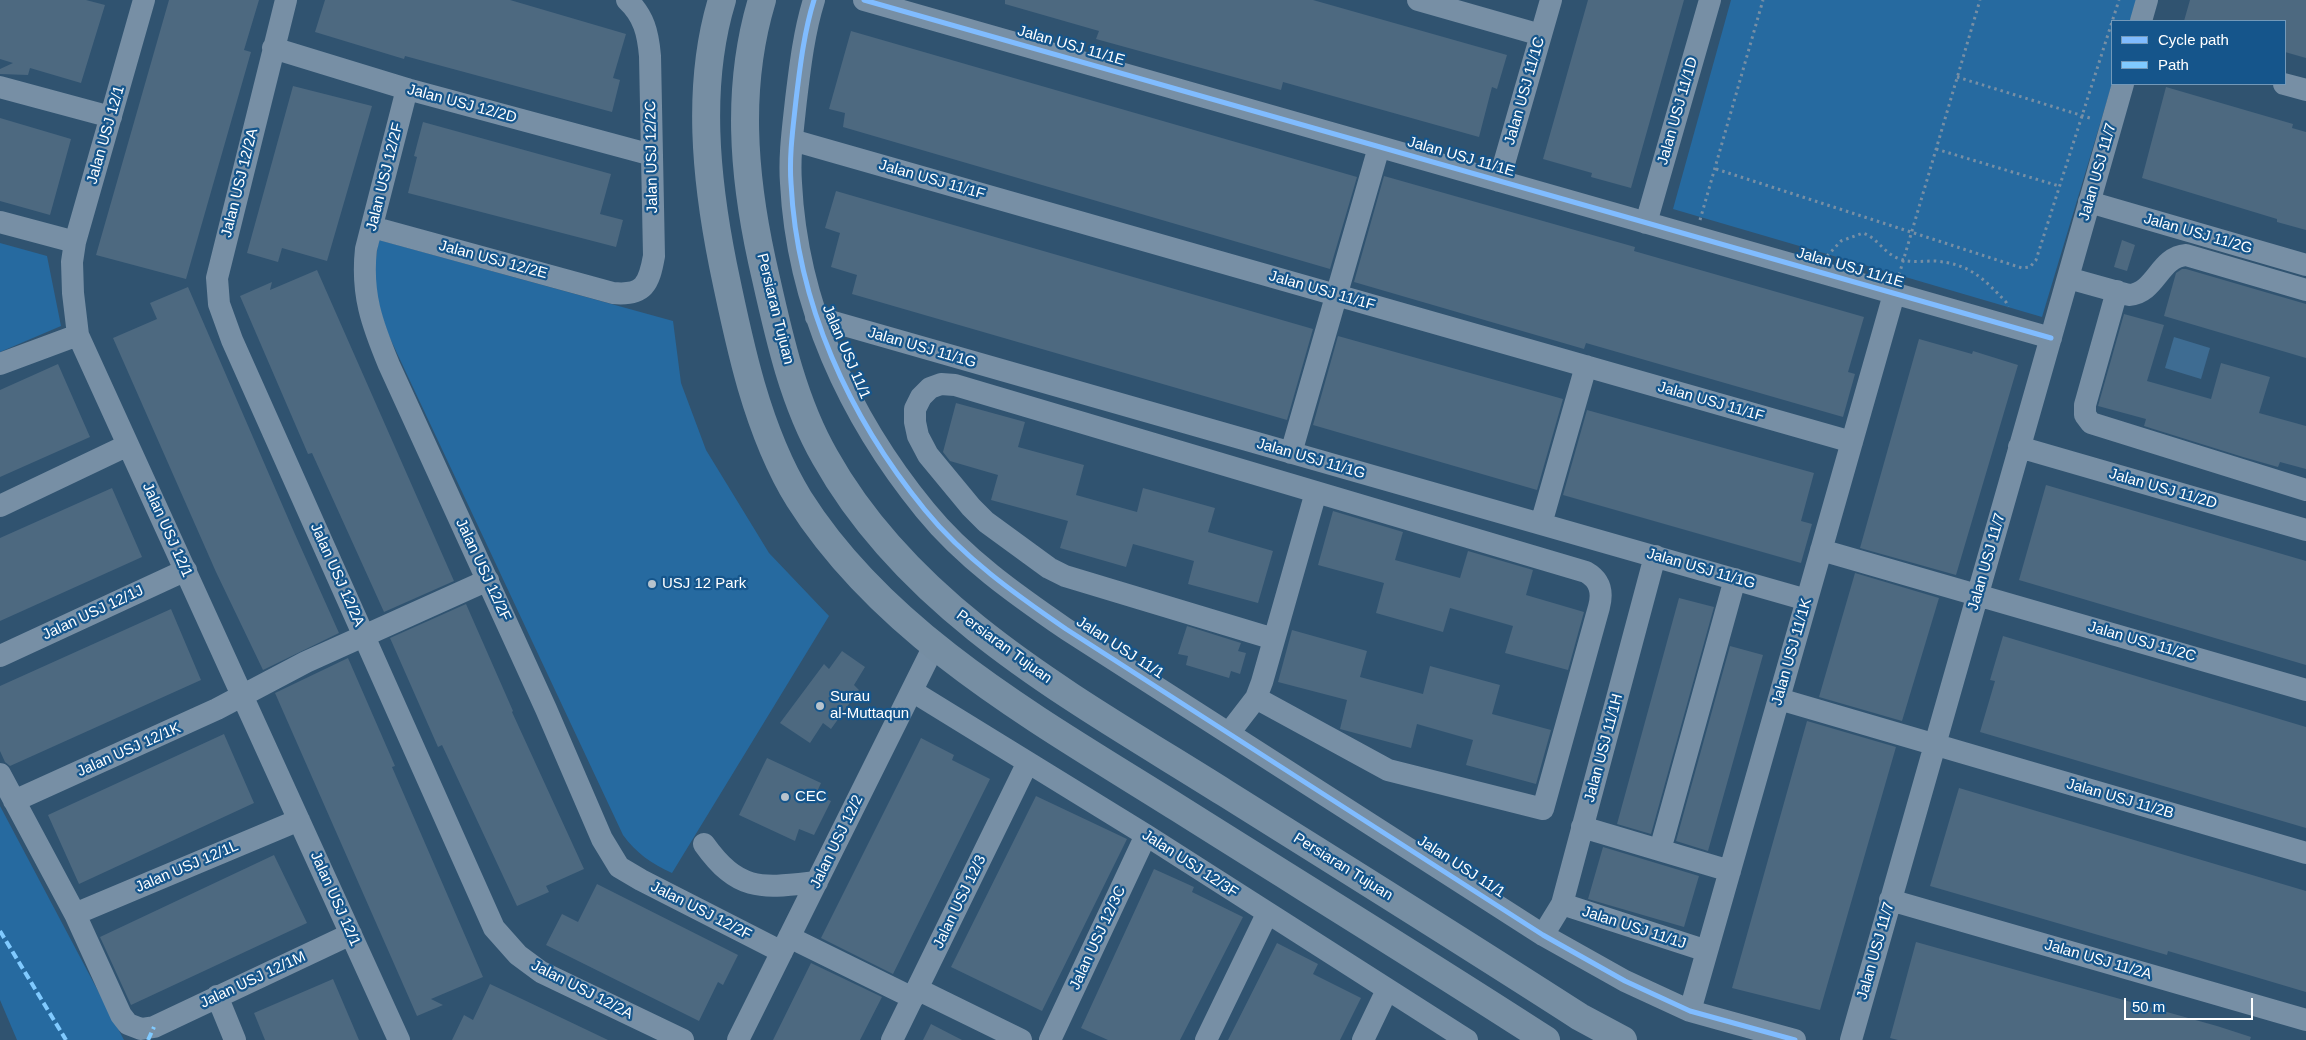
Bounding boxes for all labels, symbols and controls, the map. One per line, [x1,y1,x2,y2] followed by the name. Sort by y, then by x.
[2111,20,2286,85] legend
[1015,22,1127,70] street label: Jalan USJ 11/1E
[2158,31,2229,48] text: Cycle path
[1501,35,1549,147] street label: Jalan USJ 11/1C
[1654,55,1702,167] street label: Jalan USJ 11/1D
[2158,56,2189,73] text: Path
[405,81,519,127] street label: Jalan USJ 12/2D
[83,84,129,186] street label: Jalan USJ 12/1
[642,101,662,213] street label: Jalan USJ 12/2C
[363,121,407,233] street label: Jalan USJ 12/2F
[2075,121,2121,223] street label: Jalan USJ 11/7
[218,127,262,239] street label: Jalan USJ 12/2A
[1405,133,1517,181] street label: Jalan USJ 11/1E
[877,156,987,204] street label: Jalan USJ 11/1F
[2142,210,2254,258] street label: Jalan USJ 11/2G
[437,237,549,283] street label: Jalan USJ 12/2E
[1794,244,1906,292] street label: Jalan USJ 11/1E
[753,252,797,366] street label: Persiaran Tujuan
[1267,267,1377,315] street label: Jalan USJ 11/1F
[818,302,874,402] street label: Jalan USJ 11/1
[866,324,978,372] street label: Jalan USJ 11/1G
[1656,378,1766,426] street label: Jalan USJ 11/1F
[1255,435,1367,483] street label: Jalan USJ 11/1G
[2107,465,2219,513] street label: Jalan USJ 11/2D
[138,480,196,580] street label: Jalan USJ 12/1
[1964,511,2010,613] street label: Jalan USJ 11/7
[451,516,515,624] street label: Jalan USJ 12/2F
[306,520,368,630] street label: Jalan USJ 12/2A
[1645,545,1757,593] street label: Jalan USJ 11/1G
[662,575,746,593] place label: USJ 12 Park
[646,578,658,590] marker: USJ 12 Park
[40,582,146,644] street label: Jalan USJ 12/1J
[1768,596,1816,708] street label: Jalan USJ 11/1K
[953,606,1055,688] street label: Persiaran Tujuan
[1073,613,1167,683] street label: Jalan USJ 11/1
[2086,618,2198,666] street label: Jalan USJ 11/2C
[830,688,909,723] place label: Surau al-Muttaqun
[1581,692,1627,804] street label: Jalan USJ 11/1H
[814,700,826,712] marker: Surau al-Muttaqun
[74,719,184,781] street label: Jalan USJ 12/1K
[2064,775,2176,823] street label: Jalan USJ 11/2B
[795,788,827,806] place label: CEC
[779,791,791,803] marker: CEC
[807,792,867,892] street label: Jalan USJ 12/2
[1139,826,1241,902] street label: Jalan USJ 12/3F
[1290,829,1396,905] street label: Persiaran Tujuan
[1414,832,1508,902] street label: Jalan USJ 11/1
[133,837,241,897] street label: Jalan USJ 12/1L
[306,849,364,949] street label: Jalan USJ 12/1
[930,852,990,952] street label: Jalan USJ 12/3
[648,878,754,944] street label: Jalan USJ 12/2F
[1066,883,1130,993] street label: Jalan USJ 12/3C
[1853,900,1899,1002] street label: Jalan USJ 11/7
[1580,903,1688,953] street label: Jalan USJ 11/1J
[2042,936,2154,984] street label: Jalan USJ 11/2A
[197,948,309,1012] street label: Jalan USJ 12/1M
[528,957,636,1023] street label: Jalan USJ 12/2A
[2126,988,2255,1020] scale bar
[2132,998,2165,1015] text: 50 m

